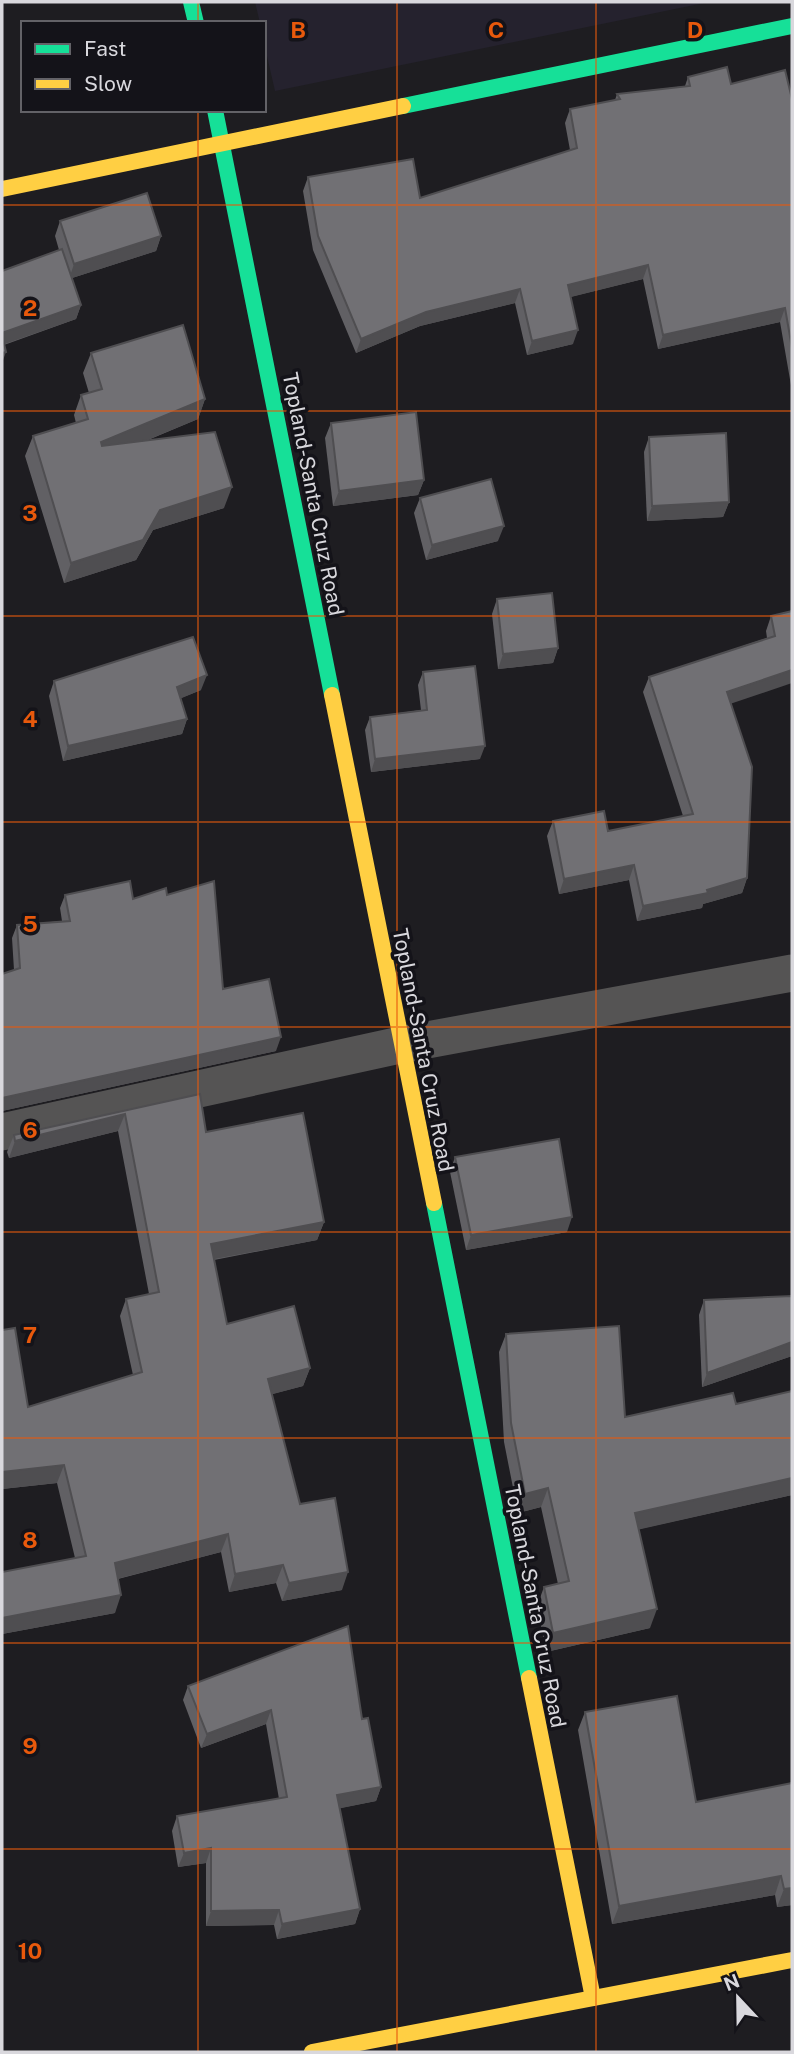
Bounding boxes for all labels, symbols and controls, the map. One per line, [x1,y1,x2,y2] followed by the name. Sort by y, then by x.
[290,16,306,43] text: B
[488,16,504,43] text: C
[687,16,703,43] text: D
[21,21,266,112] legend
[84,36,126,61] text: Fast
[84,71,132,96] text: Slow
[23,294,37,321] text: 2
[278,370,349,618] street label: Topland-Santa Cruz Road
[22,499,38,526] text: 3
[22,705,38,732] text: 4
[22,910,38,937] text: 5
[388,926,459,1174] street label: Topland-Santa Cruz Road
[22,1116,38,1143] text: 6
[23,1321,37,1348] text: 7
[500,1482,571,1730] street label: Topland-Santa Cruz Road
[22,1526,38,1553] text: 8
[22,1732,38,1759] text: 9
[18,1937,42,1964] text: 10
[703,1963,773,2033] north arrow
[721,1969,743,1995] text: N

